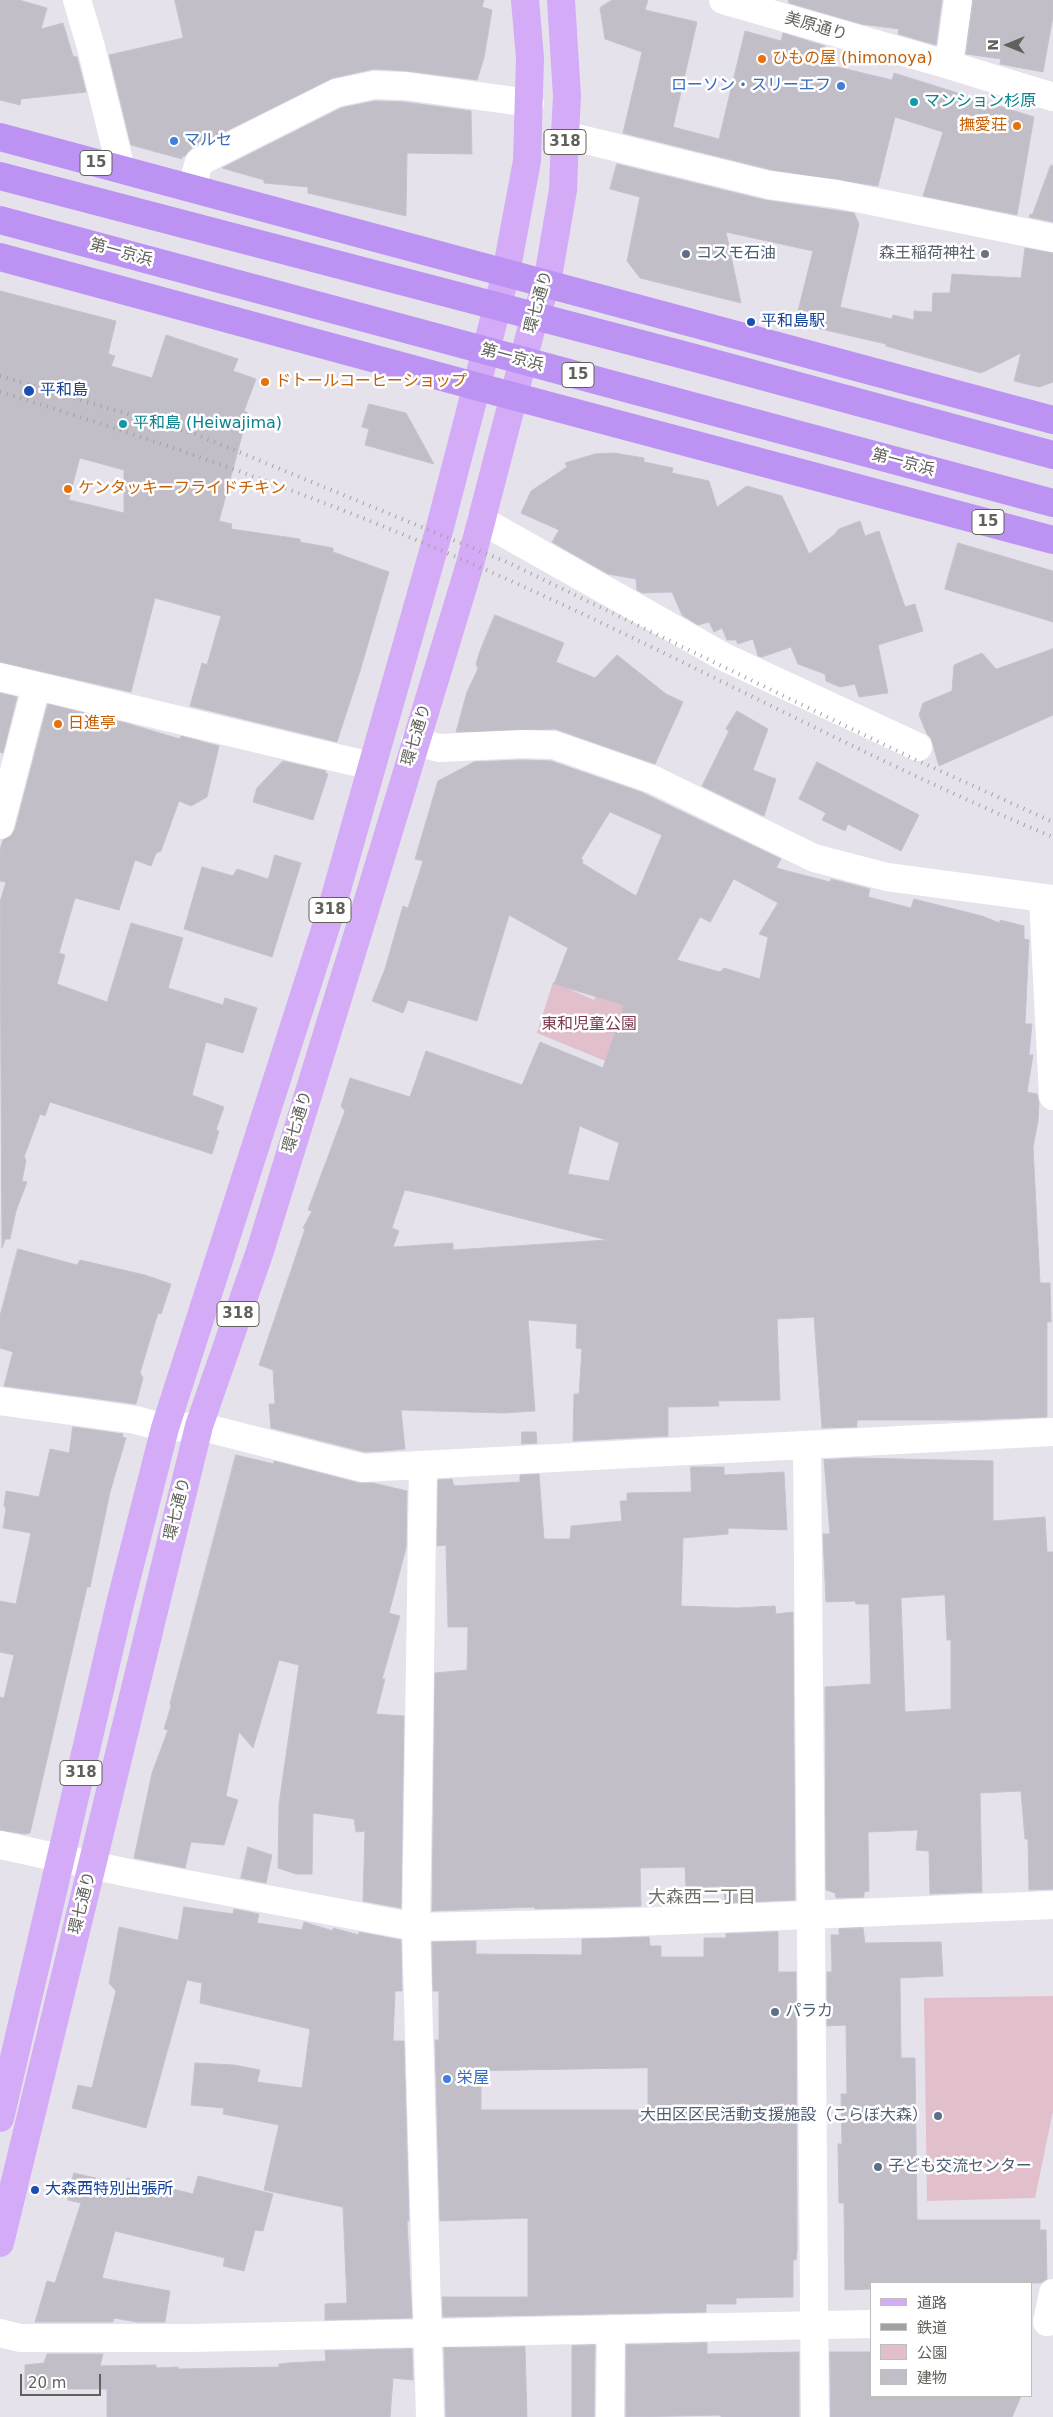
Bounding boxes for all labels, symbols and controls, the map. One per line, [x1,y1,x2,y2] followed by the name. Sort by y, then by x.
[783,9,849,45] street label: 美原通り
[983,20,1033,70] north arrow
[985,39,1001,51] text: N
[772,49,933,69] place label: ひもの屋 (himonoya)
[756,53,768,65] marker: ひもの屋 (himonoya)
[671,76,831,96] place label: ローソン・スリーエフ
[835,80,847,92] marker: ローソン・スリーエフ
[924,92,1036,112] place label: マンション杉原
[908,96,920,108] marker: マンション杉原
[959,116,1007,136] place label: 撫愛荘
[1011,120,1023,132] marker: 撫愛荘
[544,130,586,154] road number: 318
[184,131,232,151] place label: マルセ
[168,135,180,147] marker: マルセ
[80,150,112,176] road number: 15
[88,235,154,271] street label: 第一京浜
[696,244,776,264] place label: コスモ石油
[879,244,975,264] place label: 森王稲荷神社
[680,248,692,260] marker: コスモ石油
[979,248,991,260] marker: 森王稲荷神社
[521,269,557,335] street label: 環七通り
[761,312,825,332] place label: 平和島駅
[745,316,757,328] marker: 平和島駅
[479,340,545,376] street label: 第一京浜
[562,362,594,388] road number: 15
[275,372,467,392] place label: ドトールコーヒーショップ
[259,376,271,388] marker: ドトールコーヒーショップ
[40,381,88,401] place label: 平和島
[22,384,36,398] marker: 平和島
[133,414,282,434] place label: 平和島 (Heiwajima)
[117,418,129,430] marker: 平和島 (Heiwajima)
[870,445,936,481] street label: 第一京浜
[78,479,286,499] place label: ケンタッキーフライドチキン
[62,483,74,495] marker: ケンタッキーフライドチキン
[972,510,1004,534] road number: 15
[398,702,436,768] street label: 環七通り
[68,714,116,734] place label: 日進亭
[52,718,64,730] marker: 日進亭
[309,898,351,922] road number: 318
[541,1015,637,1035] park label: 東和児童公園
[279,1089,317,1155] street label: 環七通り
[217,1302,259,1326] road number: 318
[161,1476,195,1542] street label: 環七通り
[60,1760,102,1786] road number: 318
[66,1870,100,1936] street label: 環七通り
[648,1887,756,1909] district label: 大森西二丁目
[785,2002,833,2022] place label: パラカ
[769,2006,781,2018] marker: パラカ
[457,2069,489,2089] place label: 栄屋
[441,2073,453,2085] marker: 栄屋
[640,2106,928,2126] place label: 大田区区民活動支援施設（こらぼ大森）
[932,2110,944,2122] marker: 大田区区民活動支援施設（こらぼ大森）
[888,2157,1032,2177] place label: 子ども交流センター
[872,2161,884,2173] marker: 子ども交流センター
[45,2180,173,2200] place label: 大森西特別出張所
[29,2184,41,2196] marker: 大森西特別出張所
[870,2282,1033,2397] legend
[917,2294,947,2312] text: 道路
[917,2319,947,2337] text: 鉄道
[917,2344,947,2362] text: 公園
[22,2364,104,2396] scale bar
[917,2369,947,2387] text: 建物
[28,2374,66,2392] text: 20 m

